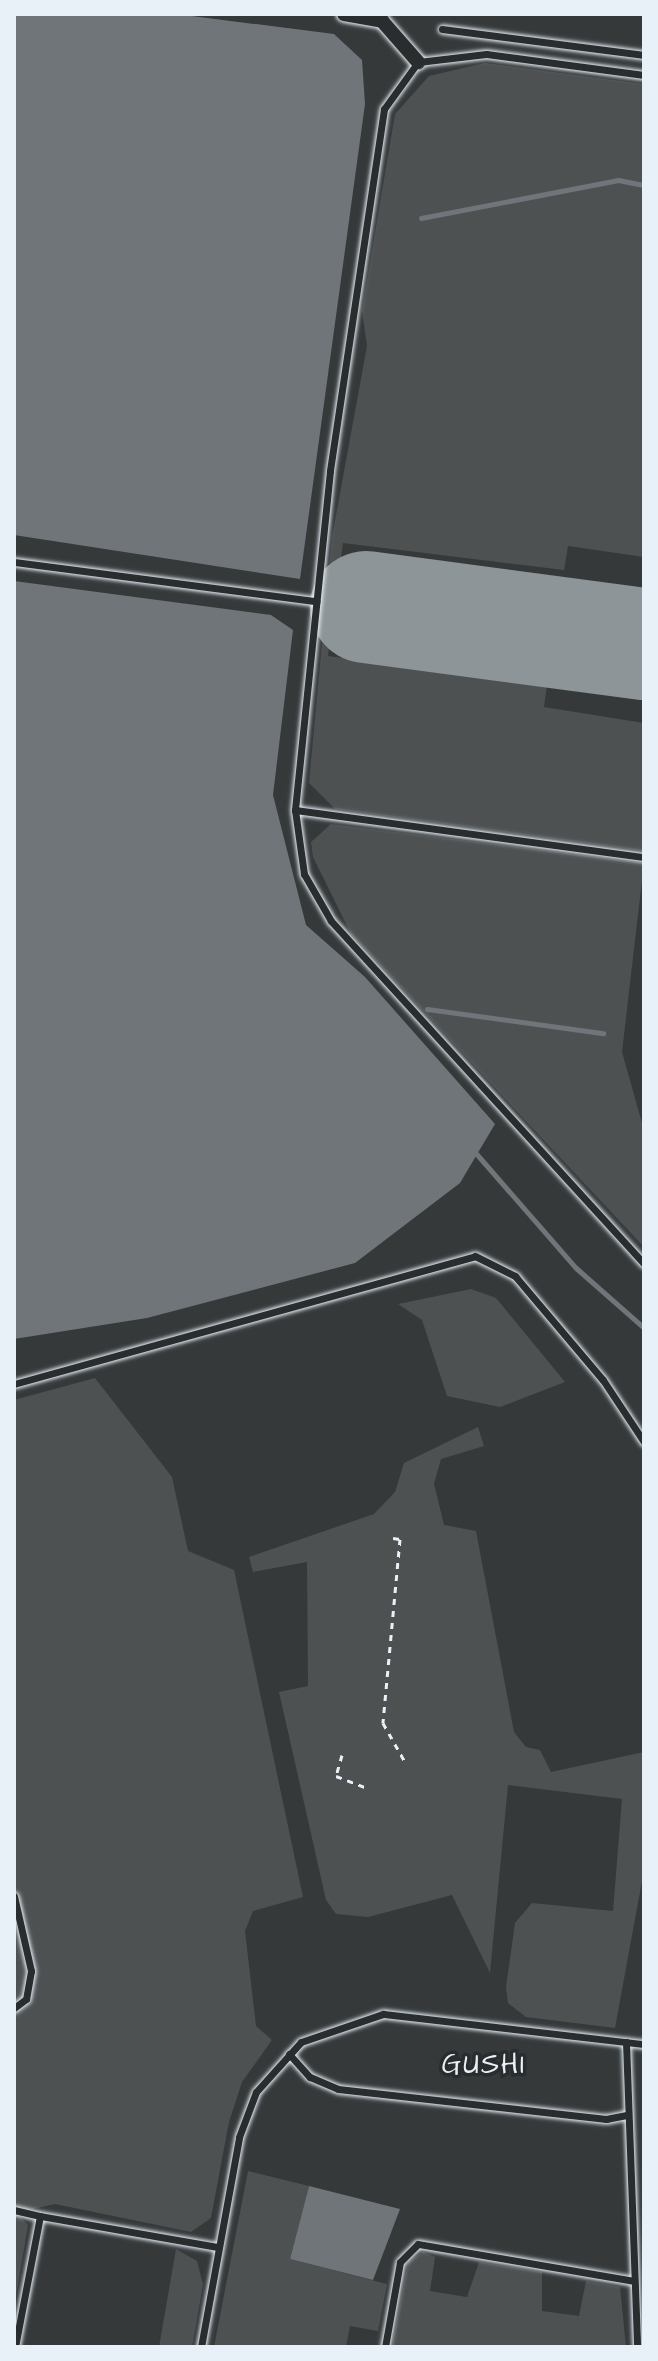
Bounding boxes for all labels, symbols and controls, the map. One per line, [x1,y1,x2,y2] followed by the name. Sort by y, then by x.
[442,2048,526,2082] district label: GUSHI

